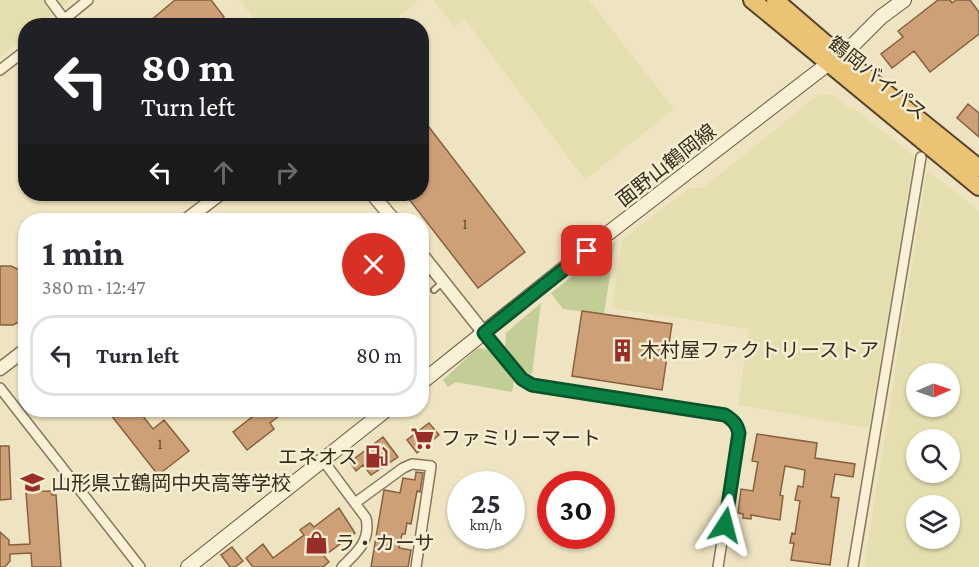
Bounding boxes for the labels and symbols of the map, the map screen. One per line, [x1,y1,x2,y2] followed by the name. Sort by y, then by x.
[825,32,931,124] street label: 鶴岡バイパス
[612,119,720,211] street label: 面野山鶴岡線
[462,215,468,232] house number: 1
[561,225,612,276] pin
[609,337,635,363] building icon: 木村屋ファクトリーストア
[640,339,879,361] place label: 木村屋ファクトリーストア
[906,363,960,417] north arrow
[410,425,436,451] supermarket icon: ファミリーマート
[441,427,601,449] place label: ファミリーマート
[157,435,163,452] house number: 1
[363,444,389,470] fuel station icon: エネオス
[278,446,358,468] place label: エネオス
[20,470,46,496] school or university icon: 山形県立鶴岡中央高等学校
[537,471,615,549] speed limit sign: 30
[51,472,291,494] place label: 山形県立鶴岡中央高等学校
[693,493,757,557] position arrow
[304,530,330,556] shop icon: ラ・カーサ
[335,532,435,554] place label: ラ・カーサ

